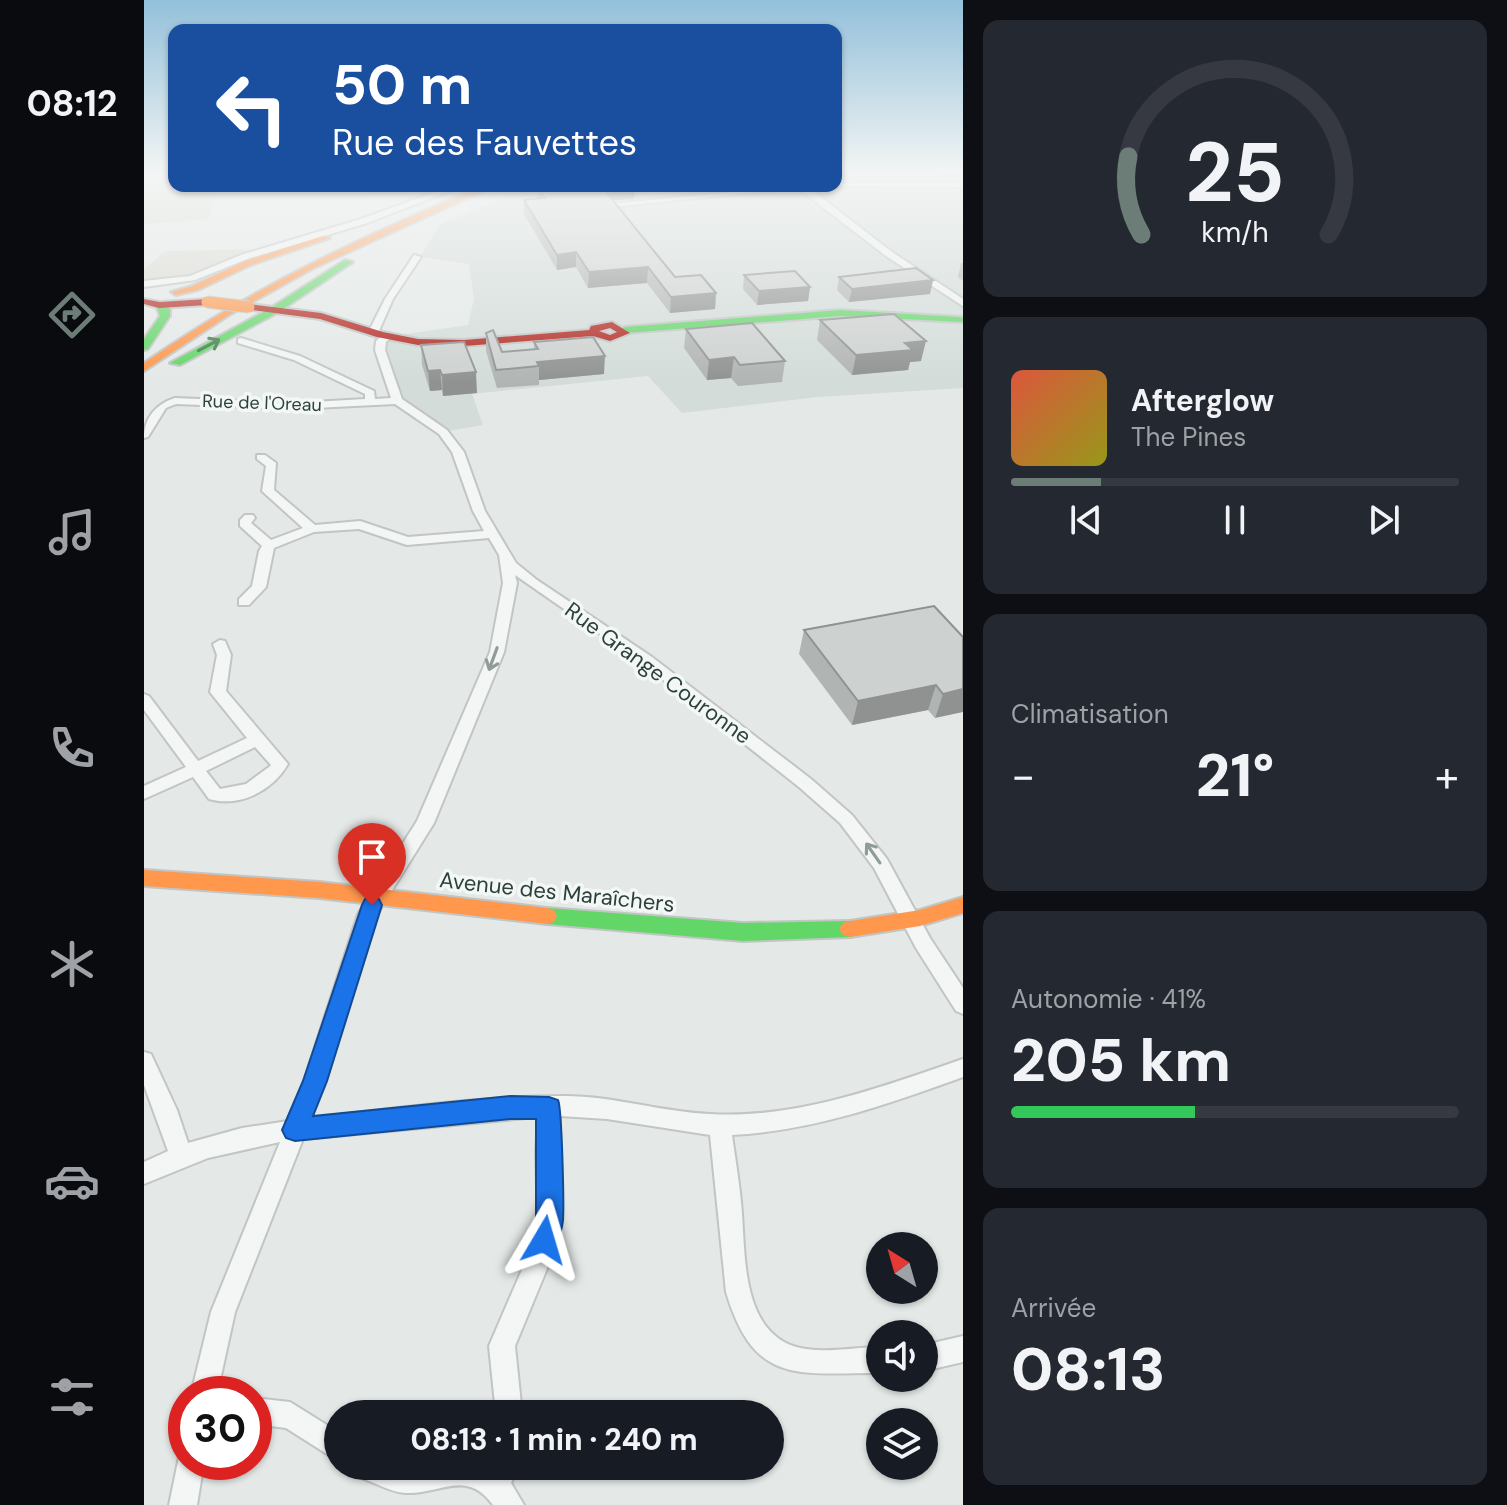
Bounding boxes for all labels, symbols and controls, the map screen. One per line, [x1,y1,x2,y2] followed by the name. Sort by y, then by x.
[332,48,472,121] text: 50 m
[200,56,304,160] icon: left
[26,80,118,127] text: 08:12
[1185,117,1285,226] text: 25
[332,119,637,166] text: Rue des Fauvettes
[1201,214,1269,251] text: km/h
[44,287,100,343] icon: directions
[197,337,221,353] one-way arrow
[1131,381,1274,420] text: Afterglow
[202,389,322,417] street label: Rue de l'Oreau
[1131,420,1246,454] text: The Pines
[1064,498,1108,542] icon: previous
[1213,498,1257,542] icon: pause
[1362,498,1406,542] icon: next
[44,504,100,560] icon: music
[559,596,757,750] street label: Rue Grange Couronne
[485,646,499,671] one-way arrow
[1011,697,1169,731] text: Climatisation
[44,720,100,776] icon: phone
[1196,736,1274,815] text: 21°
[1011,747,1035,805] text: −
[1435,747,1459,805] text: +
[338,823,406,905] pin
[350,835,394,879] icon: arrive
[865,842,881,864] one-way arrow
[438,865,676,919] street label: Avenue des Maraîchers
[44,936,100,992] icon: climate
[1011,982,1206,1016] text: Autonomie · 41%
[1011,1021,1231,1100] text: 205 km
[44,1153,100,1209] icon: car
[502,1198,586,1282] position arrow
[866,1232,938,1304] north arrow
[866,1232,938,1480] map controls
[1011,1291,1096,1325] text: Arrivée
[866,1320,938,1392] button: sound
[1011,1330,1165,1409] text: 08:13
[44,1369,100,1425] icon: filters
[168,1376,272,1480] speed limit sign: 30
[866,1408,938,1480] button: layers
[410,1420,698,1459] text: 08:13 · 1 min · 240 m

